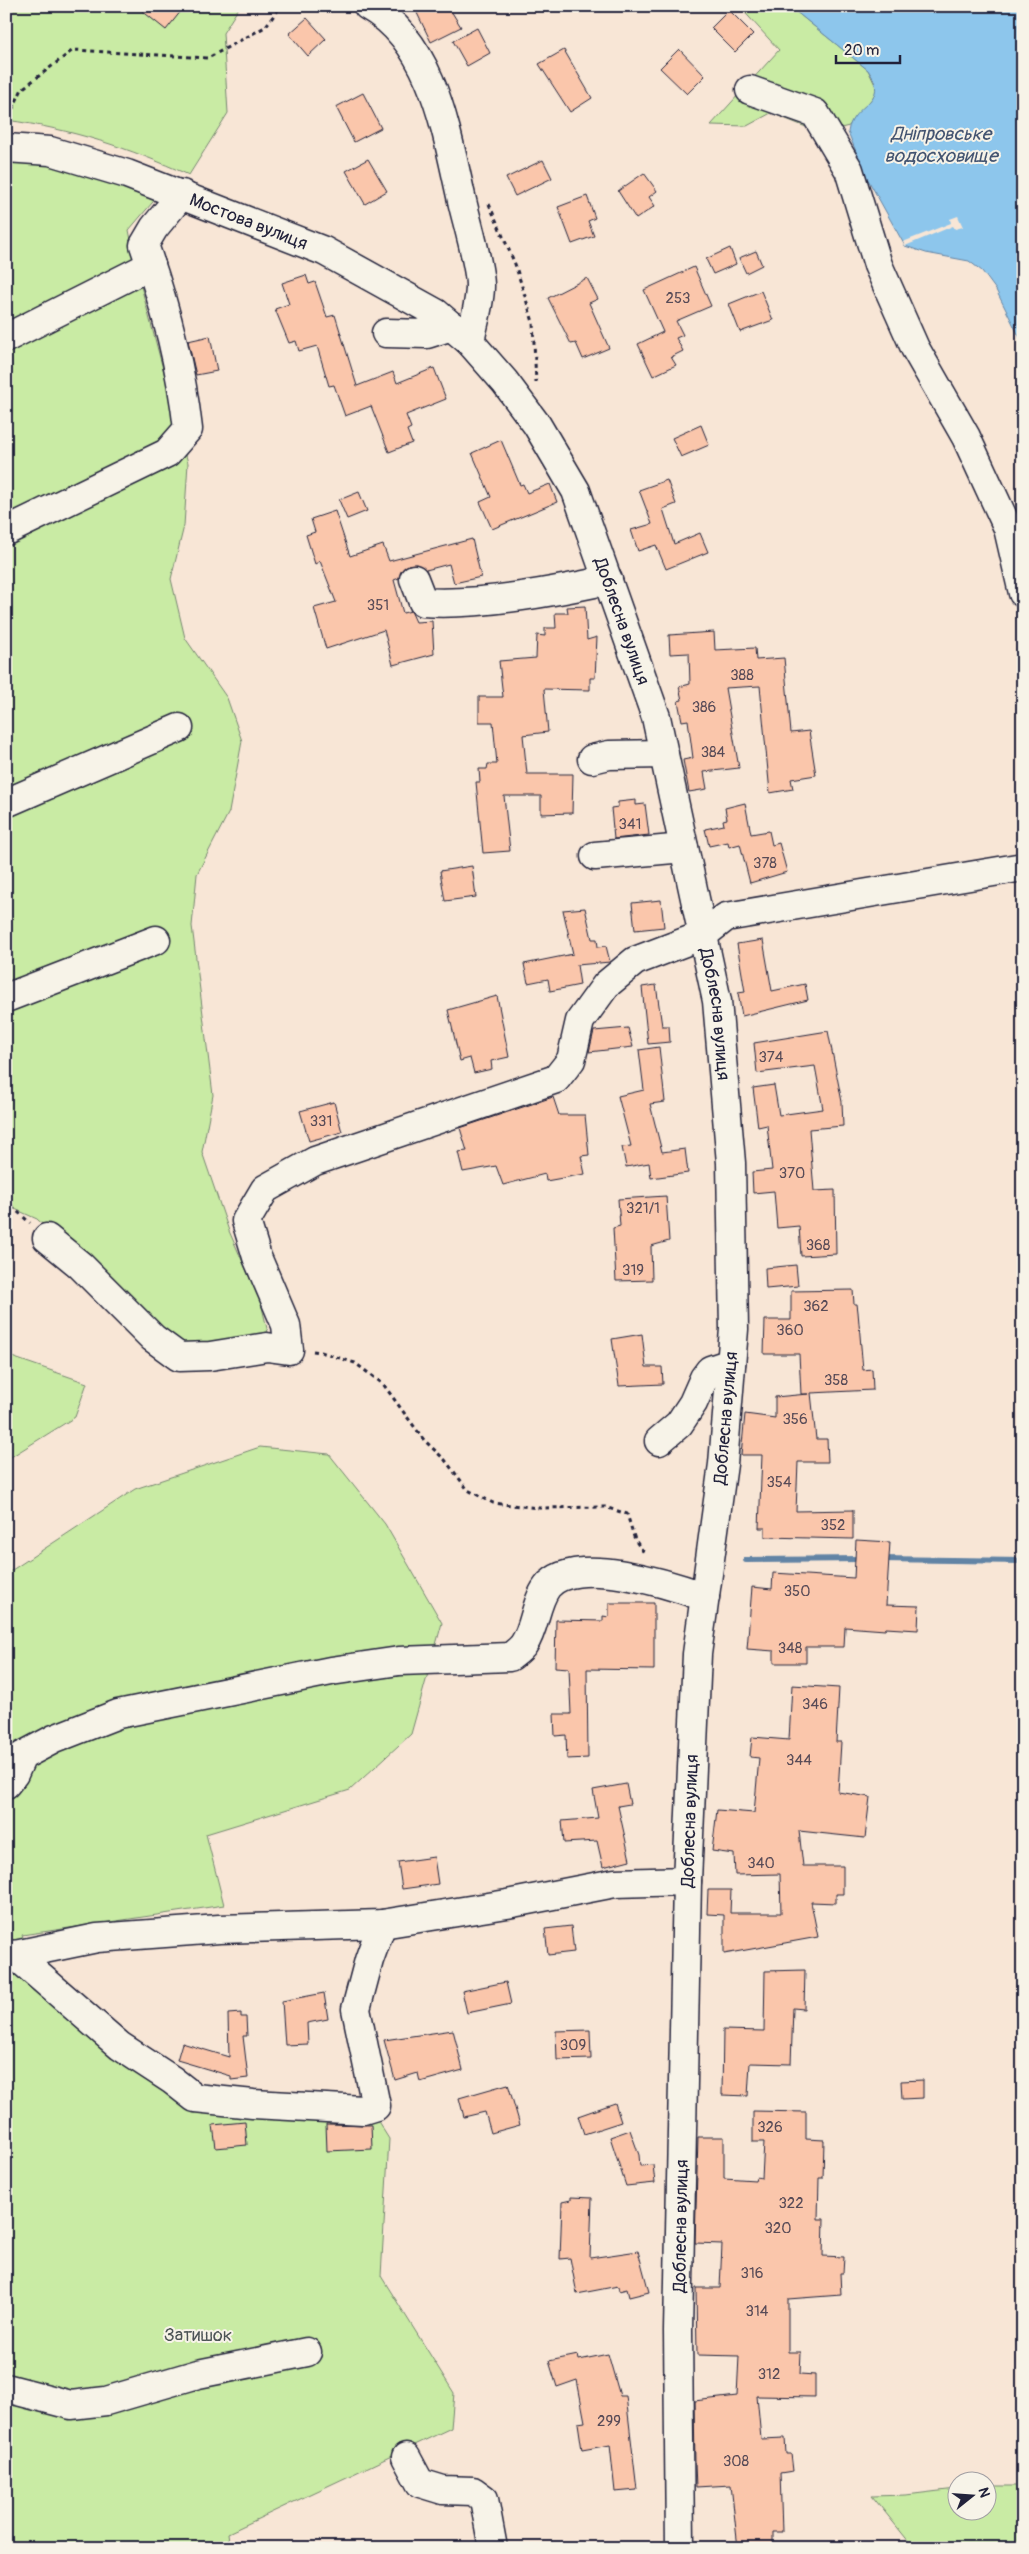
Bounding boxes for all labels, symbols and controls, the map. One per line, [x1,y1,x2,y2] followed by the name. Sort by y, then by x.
[836,32,900,64] scale bar
[844,41,879,60] text: 20 m
[884,122,999,168] water label: Дніпровське водосховище
[186,188,311,255] street label: Мостова вулиця
[666,289,690,308] house number: 253
[589,553,655,688] street label: Доблесна вулиця
[367,596,389,615] house number: 351
[730,666,754,685] house number: 388
[692,698,716,717] house number: 386
[701,743,726,762] house number: 384
[619,815,641,834] house number: 341
[753,854,777,873] house number: 378
[694,945,735,1081] street label: Доблесна вулиця
[758,1048,784,1067] house number: 374
[310,1112,332,1131] house number: 331
[779,1164,805,1183] house number: 370
[626,1199,660,1218] house number: 321/1
[806,1236,831,1255] house number: 368
[622,1261,644,1280] house number: 319
[803,1297,829,1316] house number: 362
[776,1321,804,1340] house number: 360
[709,1351,743,1486] street label: Доблесна вулиця
[824,1371,848,1390] house number: 358
[782,1410,808,1429] house number: 356
[766,1473,792,1492] house number: 354
[821,1516,845,1535] house number: 352
[784,1582,810,1601] house number: 350
[778,1639,803,1658] house number: 348
[802,1695,828,1714] house number: 346
[786,1751,812,1770] house number: 344
[676,1754,704,1889] street label: Доблесна вулиця
[747,1854,775,1873] house number: 340
[560,2036,586,2055] house number: 309
[757,2118,783,2137] house number: 326
[668,2159,694,2294] street label: Доблесна вулиця
[778,2194,804,2213] house number: 322
[764,2219,792,2238] house number: 320
[741,2264,763,2283] house number: 316
[746,2302,769,2321] house number: 314
[164,2324,232,2347] park label: Затишок
[758,2365,780,2384] house number: 312
[597,2412,621,2431] house number: 299
[723,2452,750,2471] house number: 308
[946,2472,996,2522] north arrow
[974,2485,993,2499] text: N

